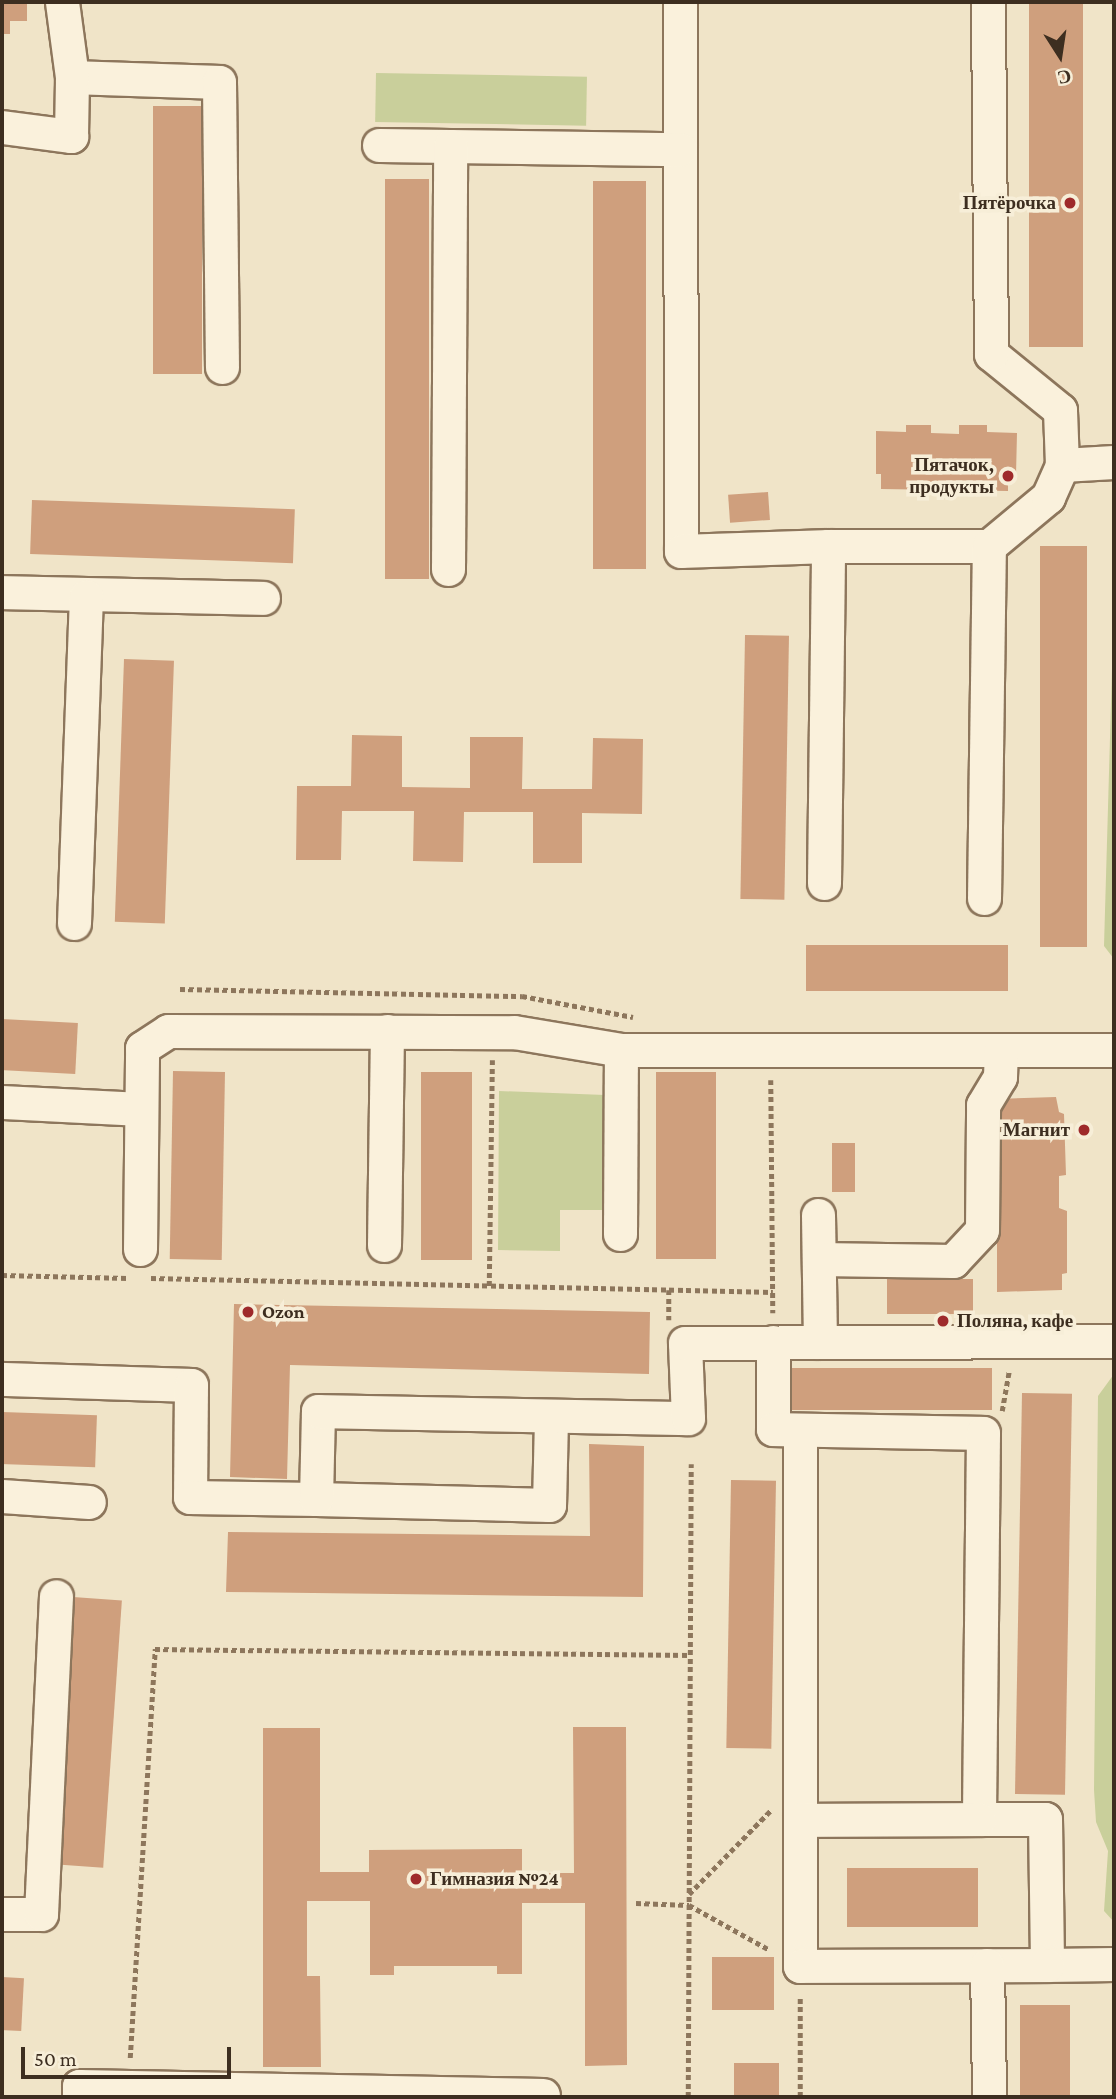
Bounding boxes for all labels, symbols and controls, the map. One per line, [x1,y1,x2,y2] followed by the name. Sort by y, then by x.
[1025,21,1095,91] north arrow
[1056,65,1073,89] text: С
[963,192,1056,214] place label: Пятёрочка
[1062,195,1078,211] marker: Пятёрочка
[909,454,994,498] place label: Пятачок, продукты
[1000,468,1016,484] marker: Пятачок, продукты
[1003,1119,1070,1141] place label: Магнит
[1076,1122,1092,1138] marker: Магнит
[262,1301,305,1323] place label: Ozon
[240,1304,256,1320] marker: Ozon
[957,1310,1073,1332] place label: Поляна, кафе
[935,1313,951,1329] marker: Поляна, кафе
[430,1868,559,1890] place label: Гимназия №24
[408,1871,424,1887] marker: Гимназия №24
[24,2032,234,2076] scale bar
[34,2047,77,2071] text: 50 m

